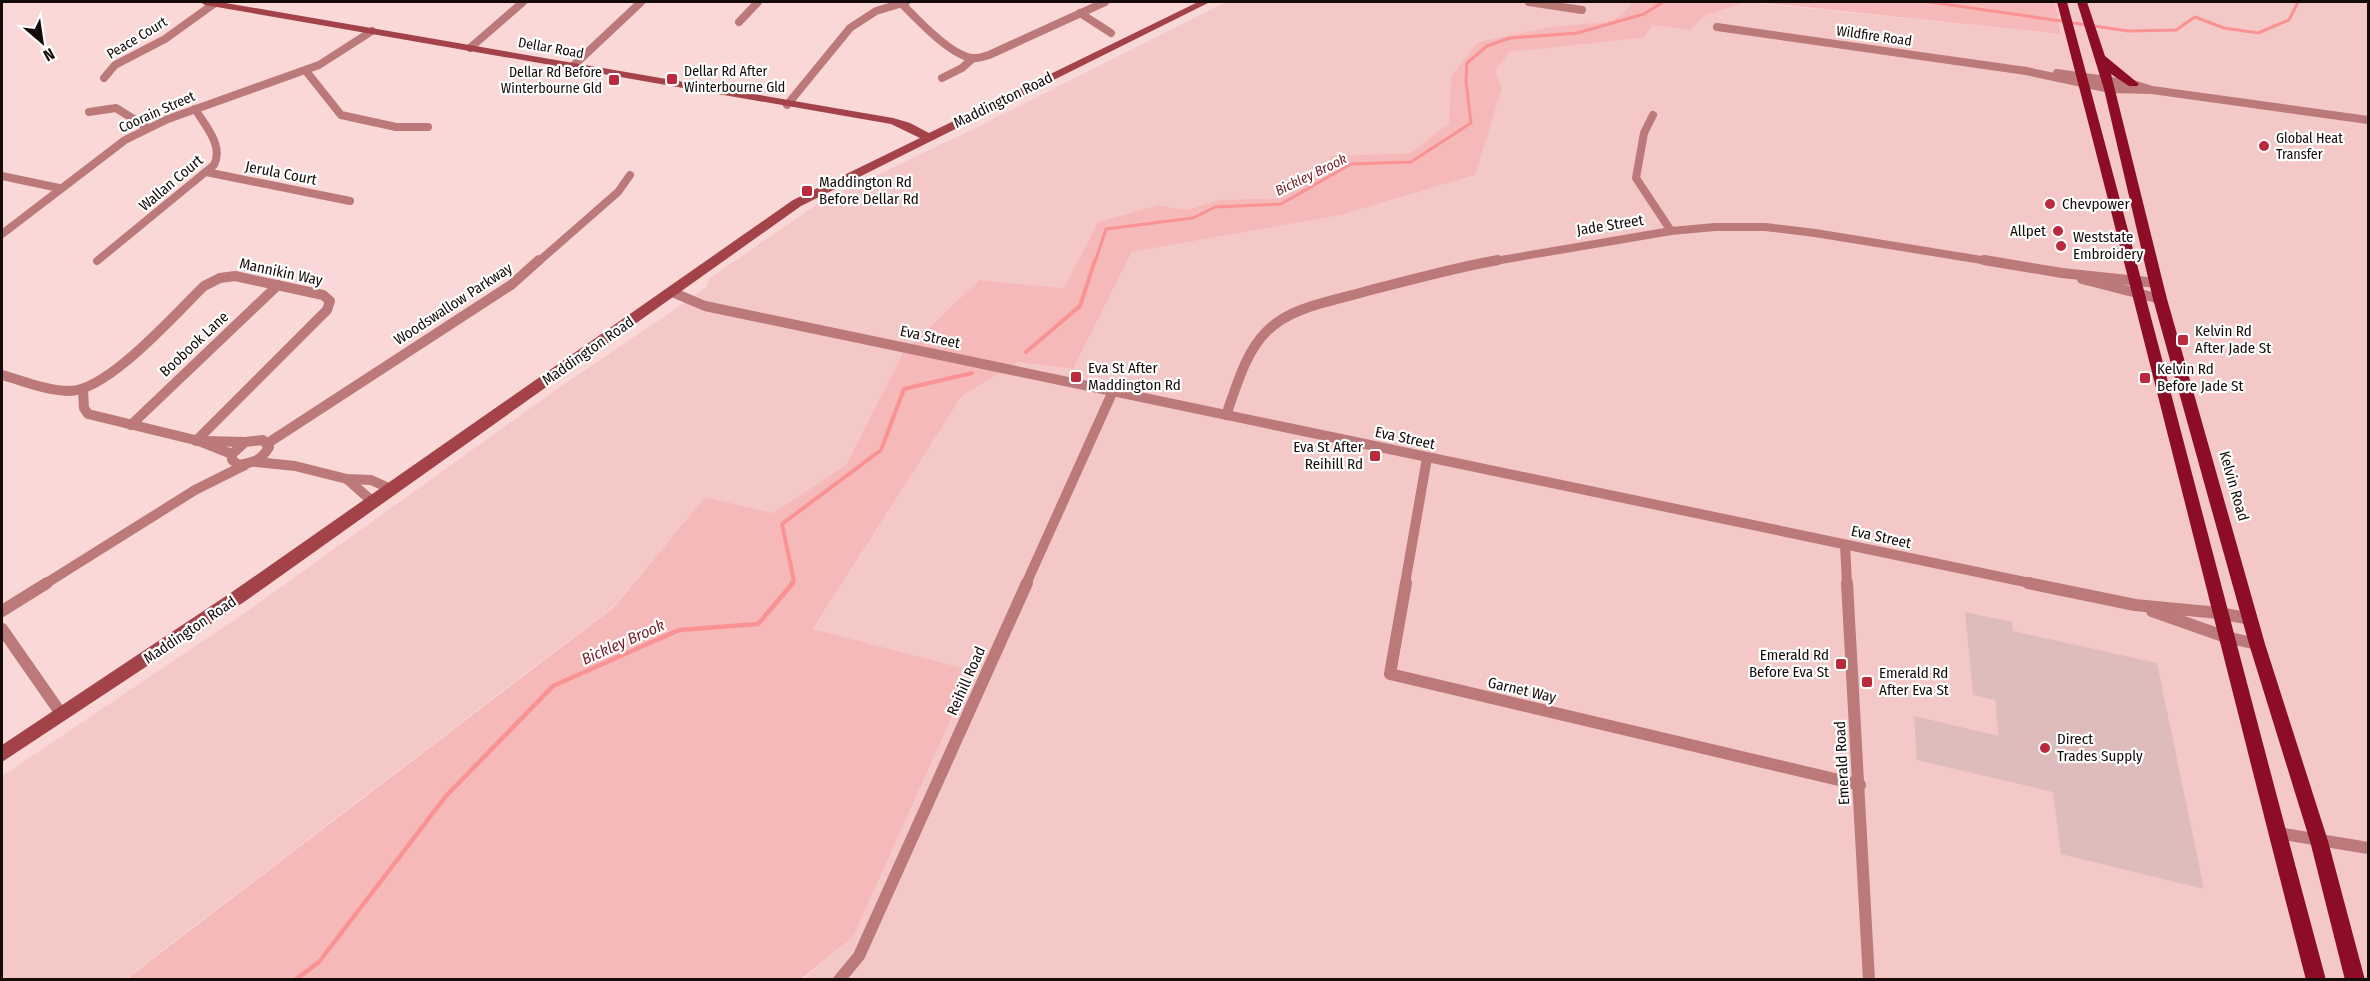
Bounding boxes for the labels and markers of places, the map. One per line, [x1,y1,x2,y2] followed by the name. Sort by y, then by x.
[684,63,785,96] place label: Dellar Rd After Winterbourne Gld
[501,64,602,97] place label: Dellar Rd Before Winterbourne Gld
[665,72,679,86] marker: Dellar Rd After Winterbourne Gld
[607,73,621,87] marker: Dellar Rd Before Winterbourne Gld
[2276,130,2343,163] place label: Global Heat Transfer
[2257,139,2271,153] marker: Global Heat Transfer
[819,173,919,208] place label: Maddington Rd Before Dellar Rd
[800,184,814,198] marker: Maddington Rd Before Dellar Rd
[2062,195,2131,213] place label: Chevpower
[2043,197,2057,211] marker: Chevpower
[2010,222,2046,240] place label: Allpet
[2051,224,2065,238] marker: Allpet
[2073,228,2144,263] place label: Weststate Embroidery
[2054,239,2068,253] marker: Weststate Embroidery
[2195,322,2271,357] place label: Kelvin Rd After Jade St
[2176,333,2190,347] marker: Kelvin Rd After Jade St
[1088,359,1181,394] place label: Eva St After Maddington Rd
[2157,360,2244,395] place label: Kelvin Rd Before Jade St
[1069,370,1083,384] marker: Eva St After Maddington Rd
[2138,371,2152,385] marker: Kelvin Rd Before Jade St
[1293,438,1364,473] place label: Eva St After Reihill Rd
[1368,449,1382,463] marker: Eva St After Reihill Rd
[1749,646,1829,681] place label: Emerald Rd Before Eva St
[1834,657,1848,671] marker: Emerald Rd Before Eva St
[1879,664,1949,699] place label: Emerald Rd After Eva St
[1860,675,1874,689] marker: Emerald Rd After Eva St
[2057,730,2143,765] place label: Direct Trades Supply
[2038,741,2052,755] marker: Direct Trades Supply

